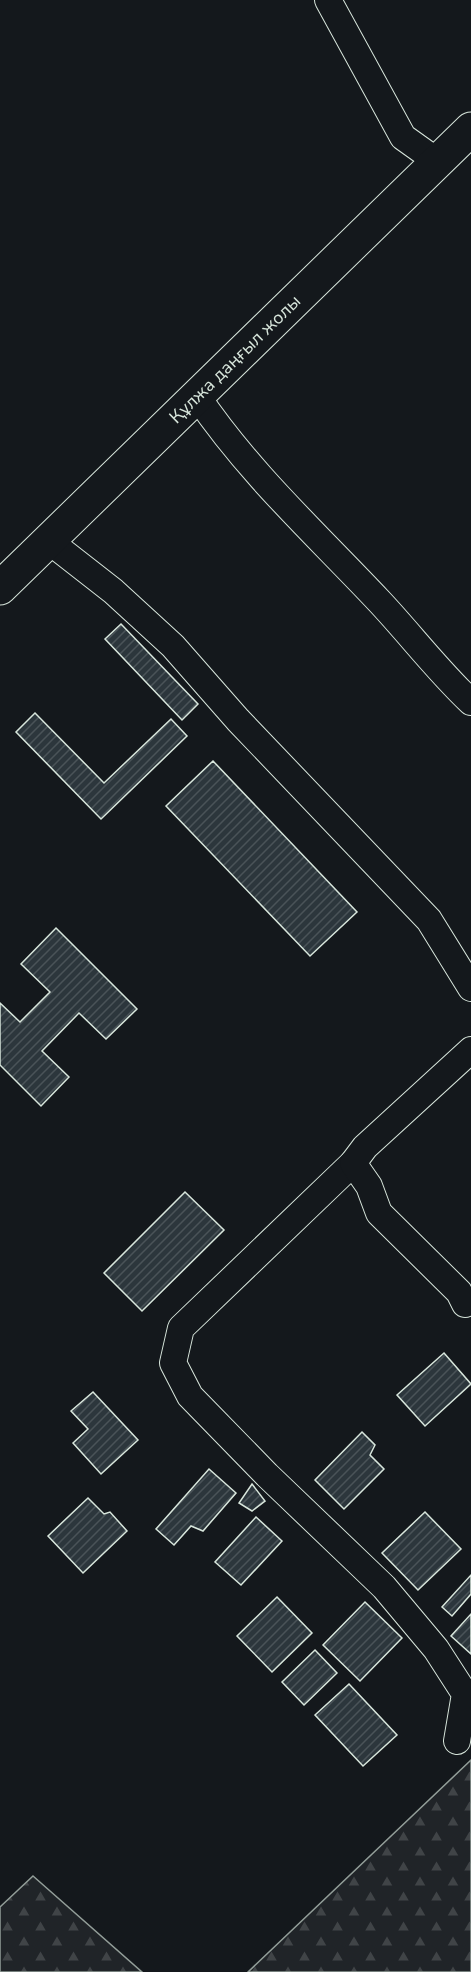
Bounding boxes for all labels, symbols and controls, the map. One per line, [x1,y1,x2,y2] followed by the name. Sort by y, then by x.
[164,289,306,429] street label: Құлжа даңғыл жолы

